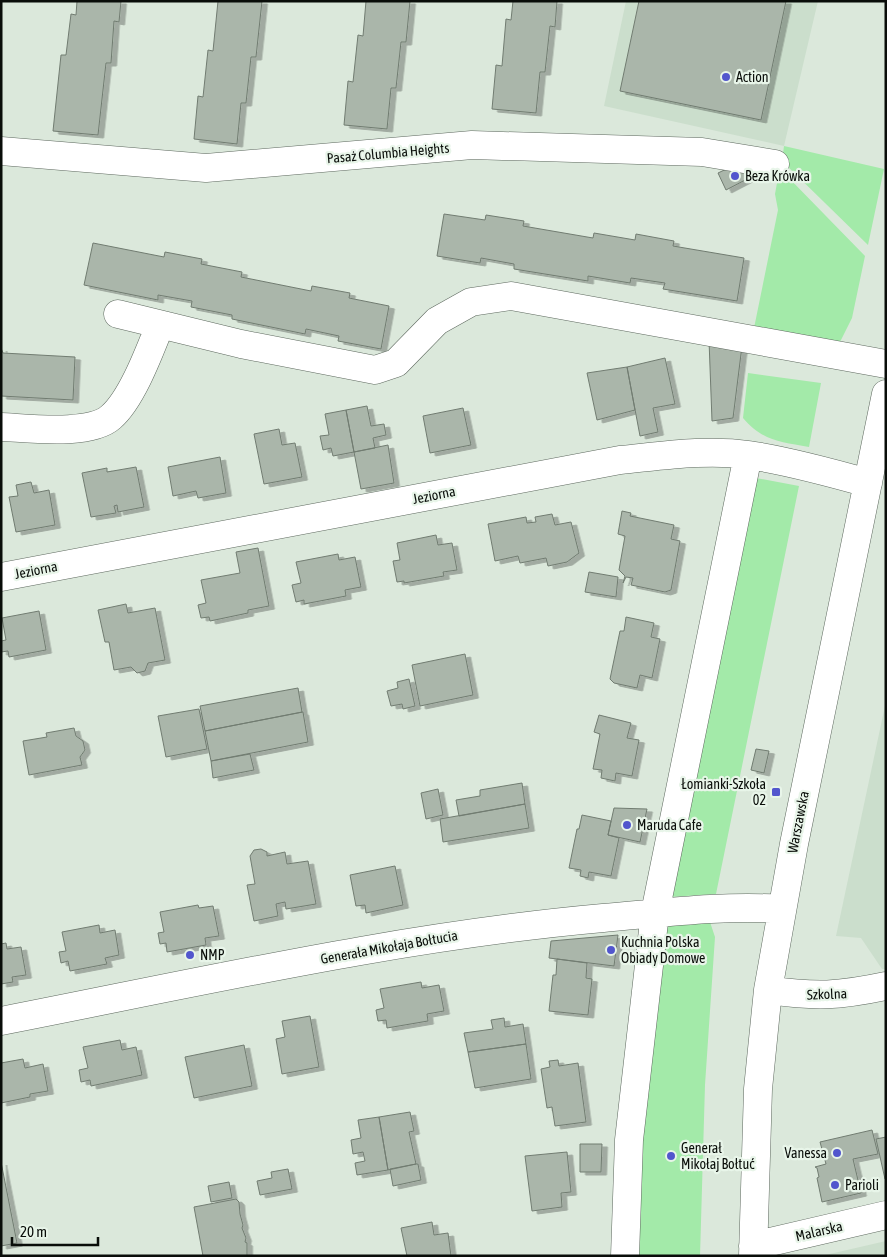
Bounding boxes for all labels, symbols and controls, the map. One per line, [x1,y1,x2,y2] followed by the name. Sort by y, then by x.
[736,69,769,85] place label: Action
[720,71,732,83] marker: Action
[326,140,450,166] street label: Pasaż Columbia Heights
[745,168,810,184] place label: Beza Krówka
[729,170,741,182] marker: Beza Krówka
[411,483,457,507] street label: Jeziorna
[13,558,59,582] street label: Jeziorna
[681,776,766,808] place label: Łomianki-Szkoła 02
[770,786,782,798] marker: Łomianki-Szkoła 02
[784,790,812,854] street label: Warszawska
[637,817,702,833] place label: Maruda Cafe
[621,819,633,831] marker: Maruda Cafe
[319,927,459,967] street label: Generała Mikołaja Bołtucia
[621,934,705,966] place label: Kuchnia Polska Obiady Domowe
[605,944,617,956] marker: Kuchnia Polska Obiady Domowe
[200,947,225,963] place label: NMP
[184,949,196,961] marker: NMP
[807,985,847,1003] street label: Szkolna
[681,1140,755,1172] place label: Generał Mikołaj Bołtuć
[785,1145,827,1161] place label: Vanessa
[831,1147,843,1159] marker: Vanessa
[665,1150,677,1162] marker: Generał Mikołaj Bołtuć
[845,1177,879,1193] place label: Parioli
[829,1179,841,1191] marker: Parioli
[12,1214,99,1246] scale bar
[794,1218,844,1244] street label: Malarska
[20,1223,47,1240] text: 20 m

